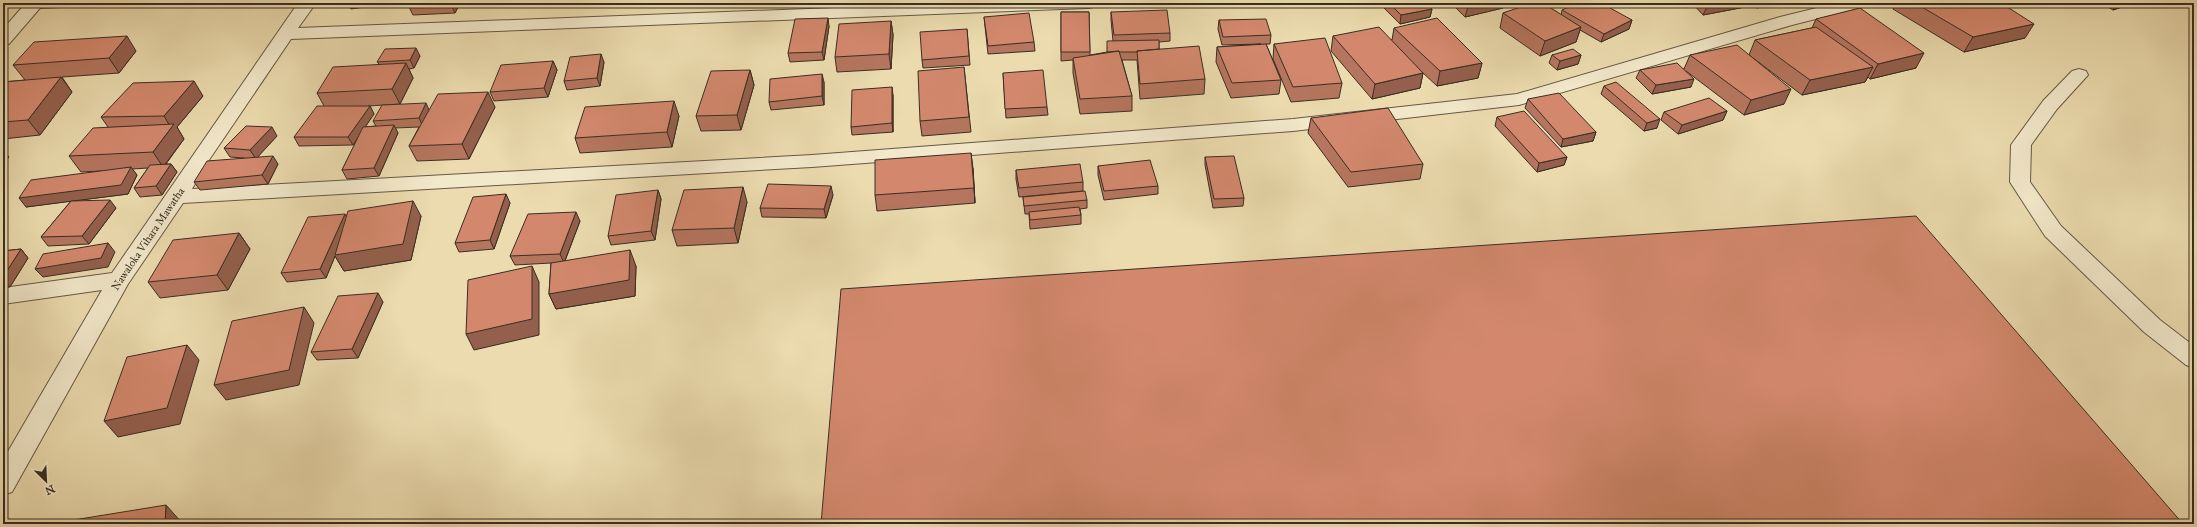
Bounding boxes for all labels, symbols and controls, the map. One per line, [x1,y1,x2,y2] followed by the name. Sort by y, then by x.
[109,185,187,293] street label: Nawaloka Vihara Mawatha
[26,461,66,501] north arrow
[42,482,57,498] text: N

